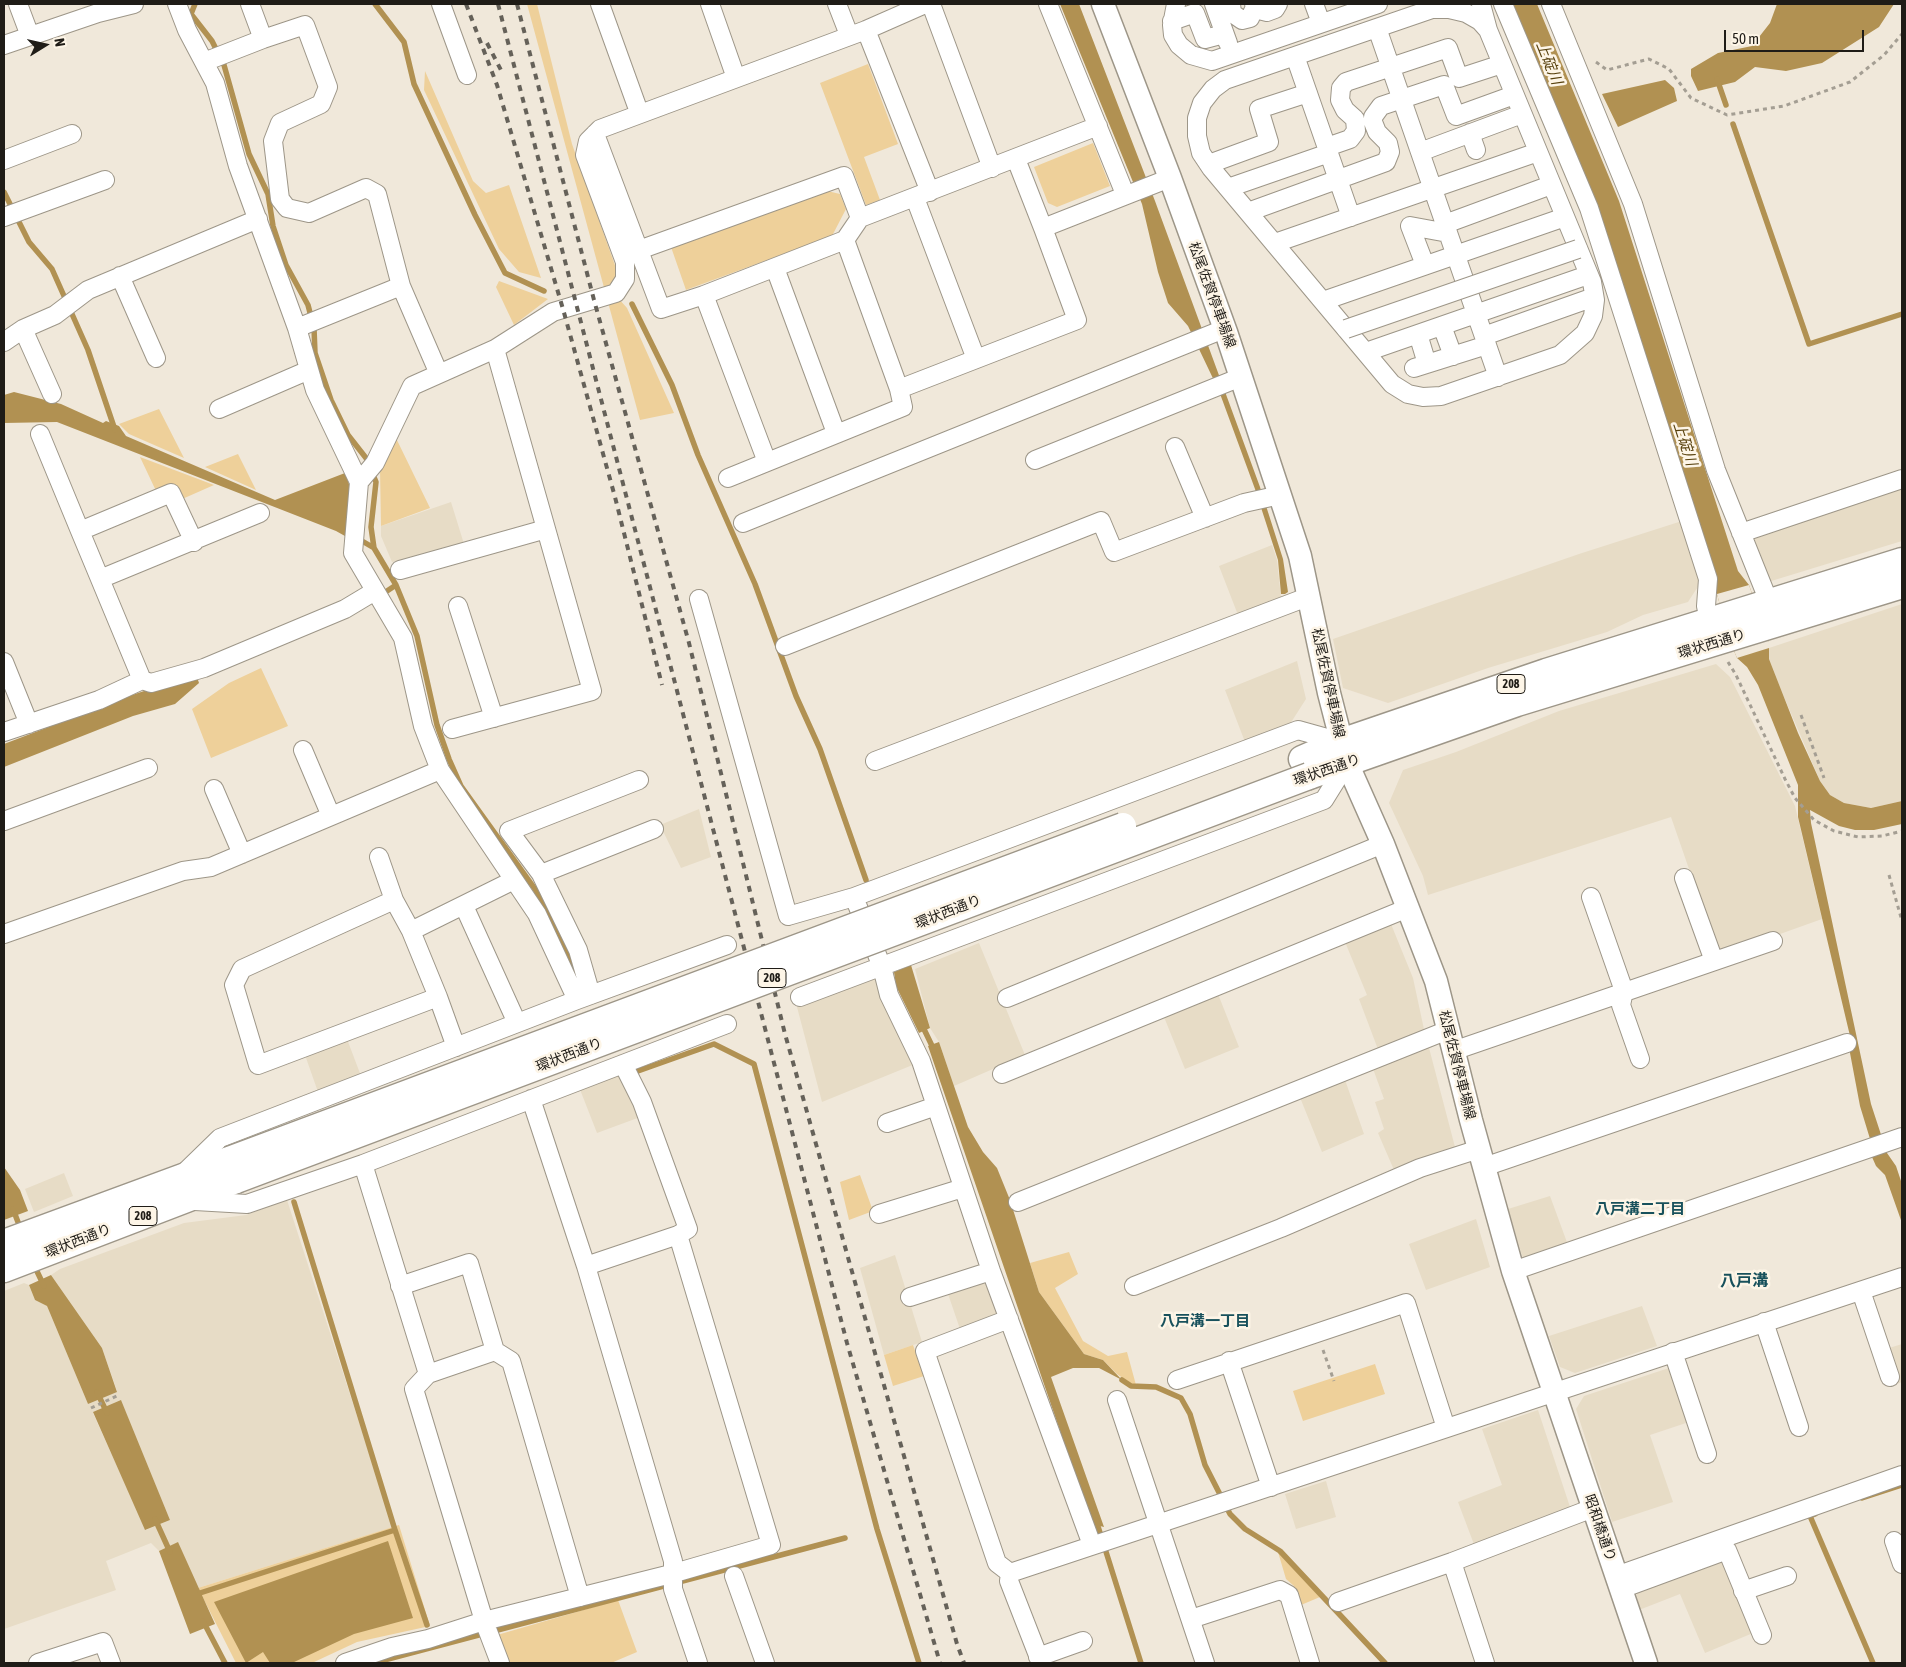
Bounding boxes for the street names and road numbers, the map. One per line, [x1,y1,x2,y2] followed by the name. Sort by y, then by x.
[1185,240,1239,350] street label: 松尾佐賀停車場線
[1308,626,1348,740] street label: 松尾佐賀停車場線
[1676,626,1748,662] street label: 環状西通り
[1497,674,1525,694] road number: 208
[1291,751,1363,789] street label: 環状西通り
[912,892,984,932] street label: 環状西通り
[758,968,786,988] road number: 208
[1435,1009,1479,1121] street label: 松尾佐賀停車場線
[533,1035,605,1075] street label: 環状西通り
[129,1206,157,1226] road number: 208
[42,1221,114,1261] street label: 環状西通り
[1581,1492,1619,1564] street label: 昭和橋通り

